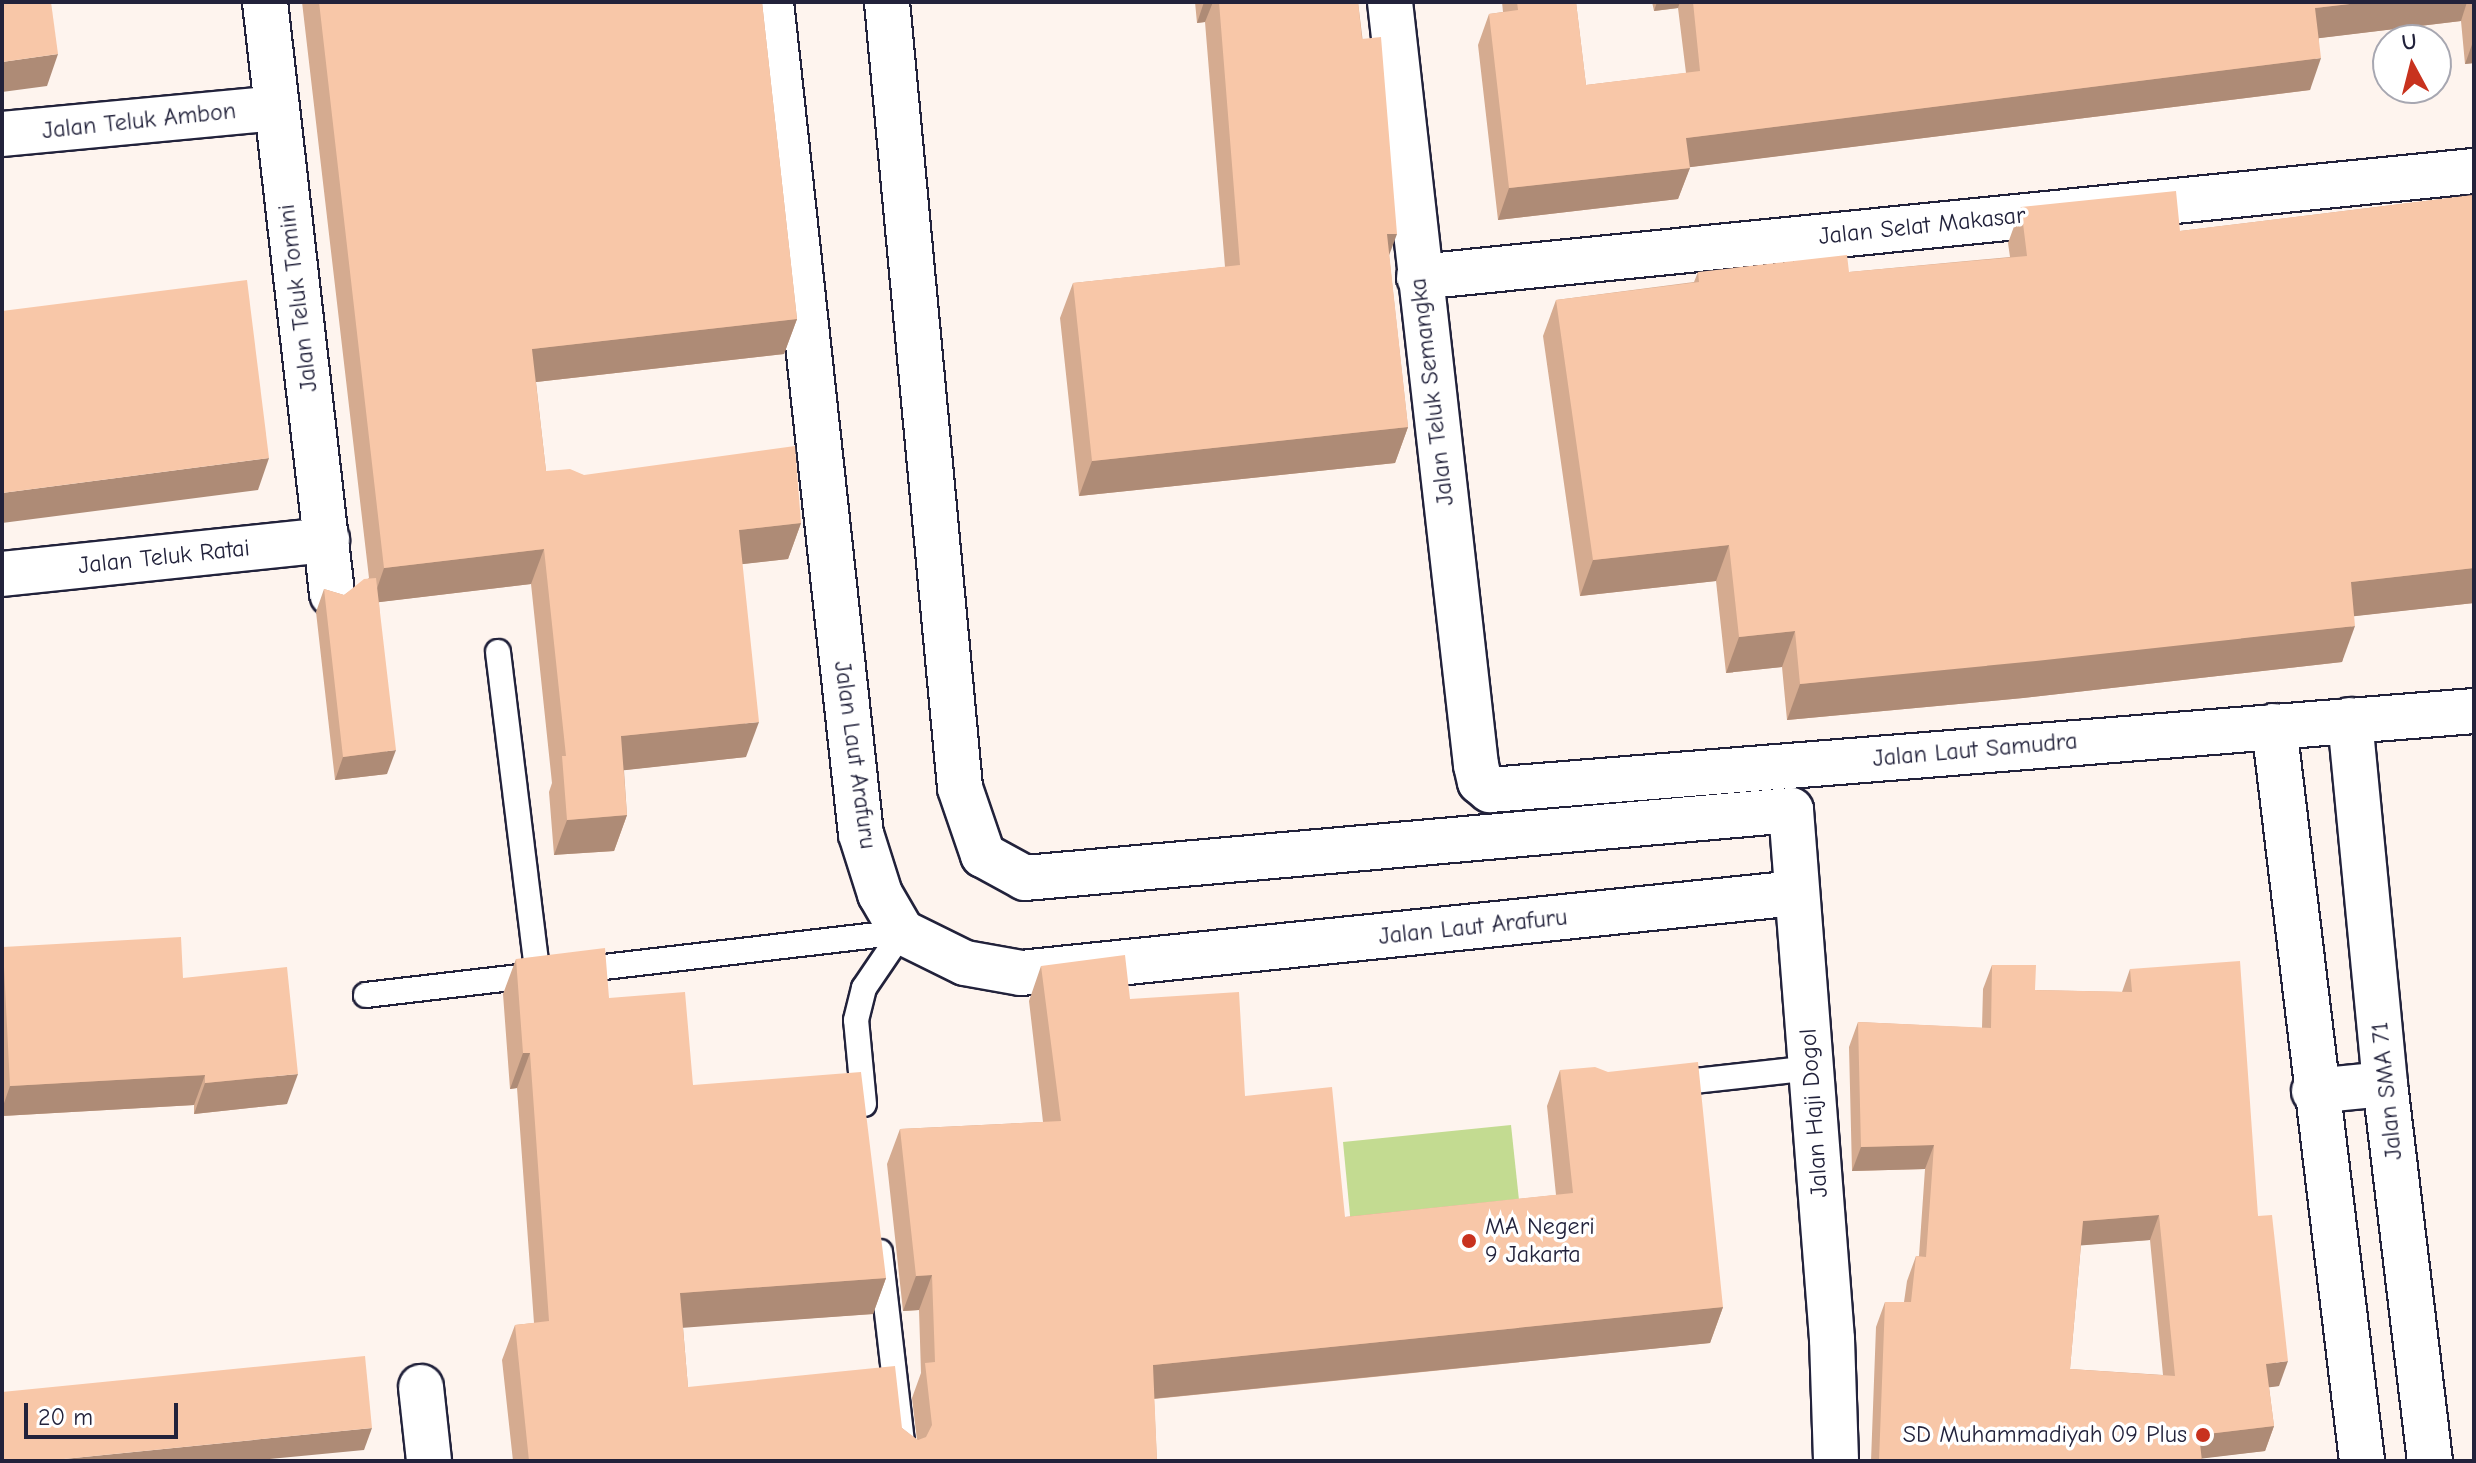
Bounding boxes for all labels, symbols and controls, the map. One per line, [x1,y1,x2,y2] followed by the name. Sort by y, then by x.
[2372,24,2452,104] north arrow
[2400,28,2418,56] text: U
[41,97,237,145] street label: Jalan Teluk Ambon
[1817,201,2027,251] street label: Jalan Selat Makasar
[272,202,324,394] street label: Jalan Teluk Tomini
[1404,277,1460,507] street label: Jalan Teluk Semangka
[77,534,251,580] street label: Jalan Teluk Ratai
[828,659,882,851] street label: Jalan Laut Arafuru
[1871,727,2079,773] street label: Jalan Laut Samudra
[1377,903,1569,951] street label: Jalan Laut Arafuru
[2365,1021,2409,1161] street label: Jalan SMA 71
[1794,1027,1834,1199] street label: Jalan Haji Dogol
[1485,1213,1595,1269] place label: MA Negeri 9 Jakarta
[1460,1232,1478,1250] marker: MA Negeri 9 Jakarta
[28,1387,182,1437] scale bar
[38,1403,93,1431] text: 20 m
[1903,1421,2187,1449] place label: SD Muhammadiyah 09 Plus
[2194,1426,2212,1444] marker: SD Muhammadiyah 09 Plus

